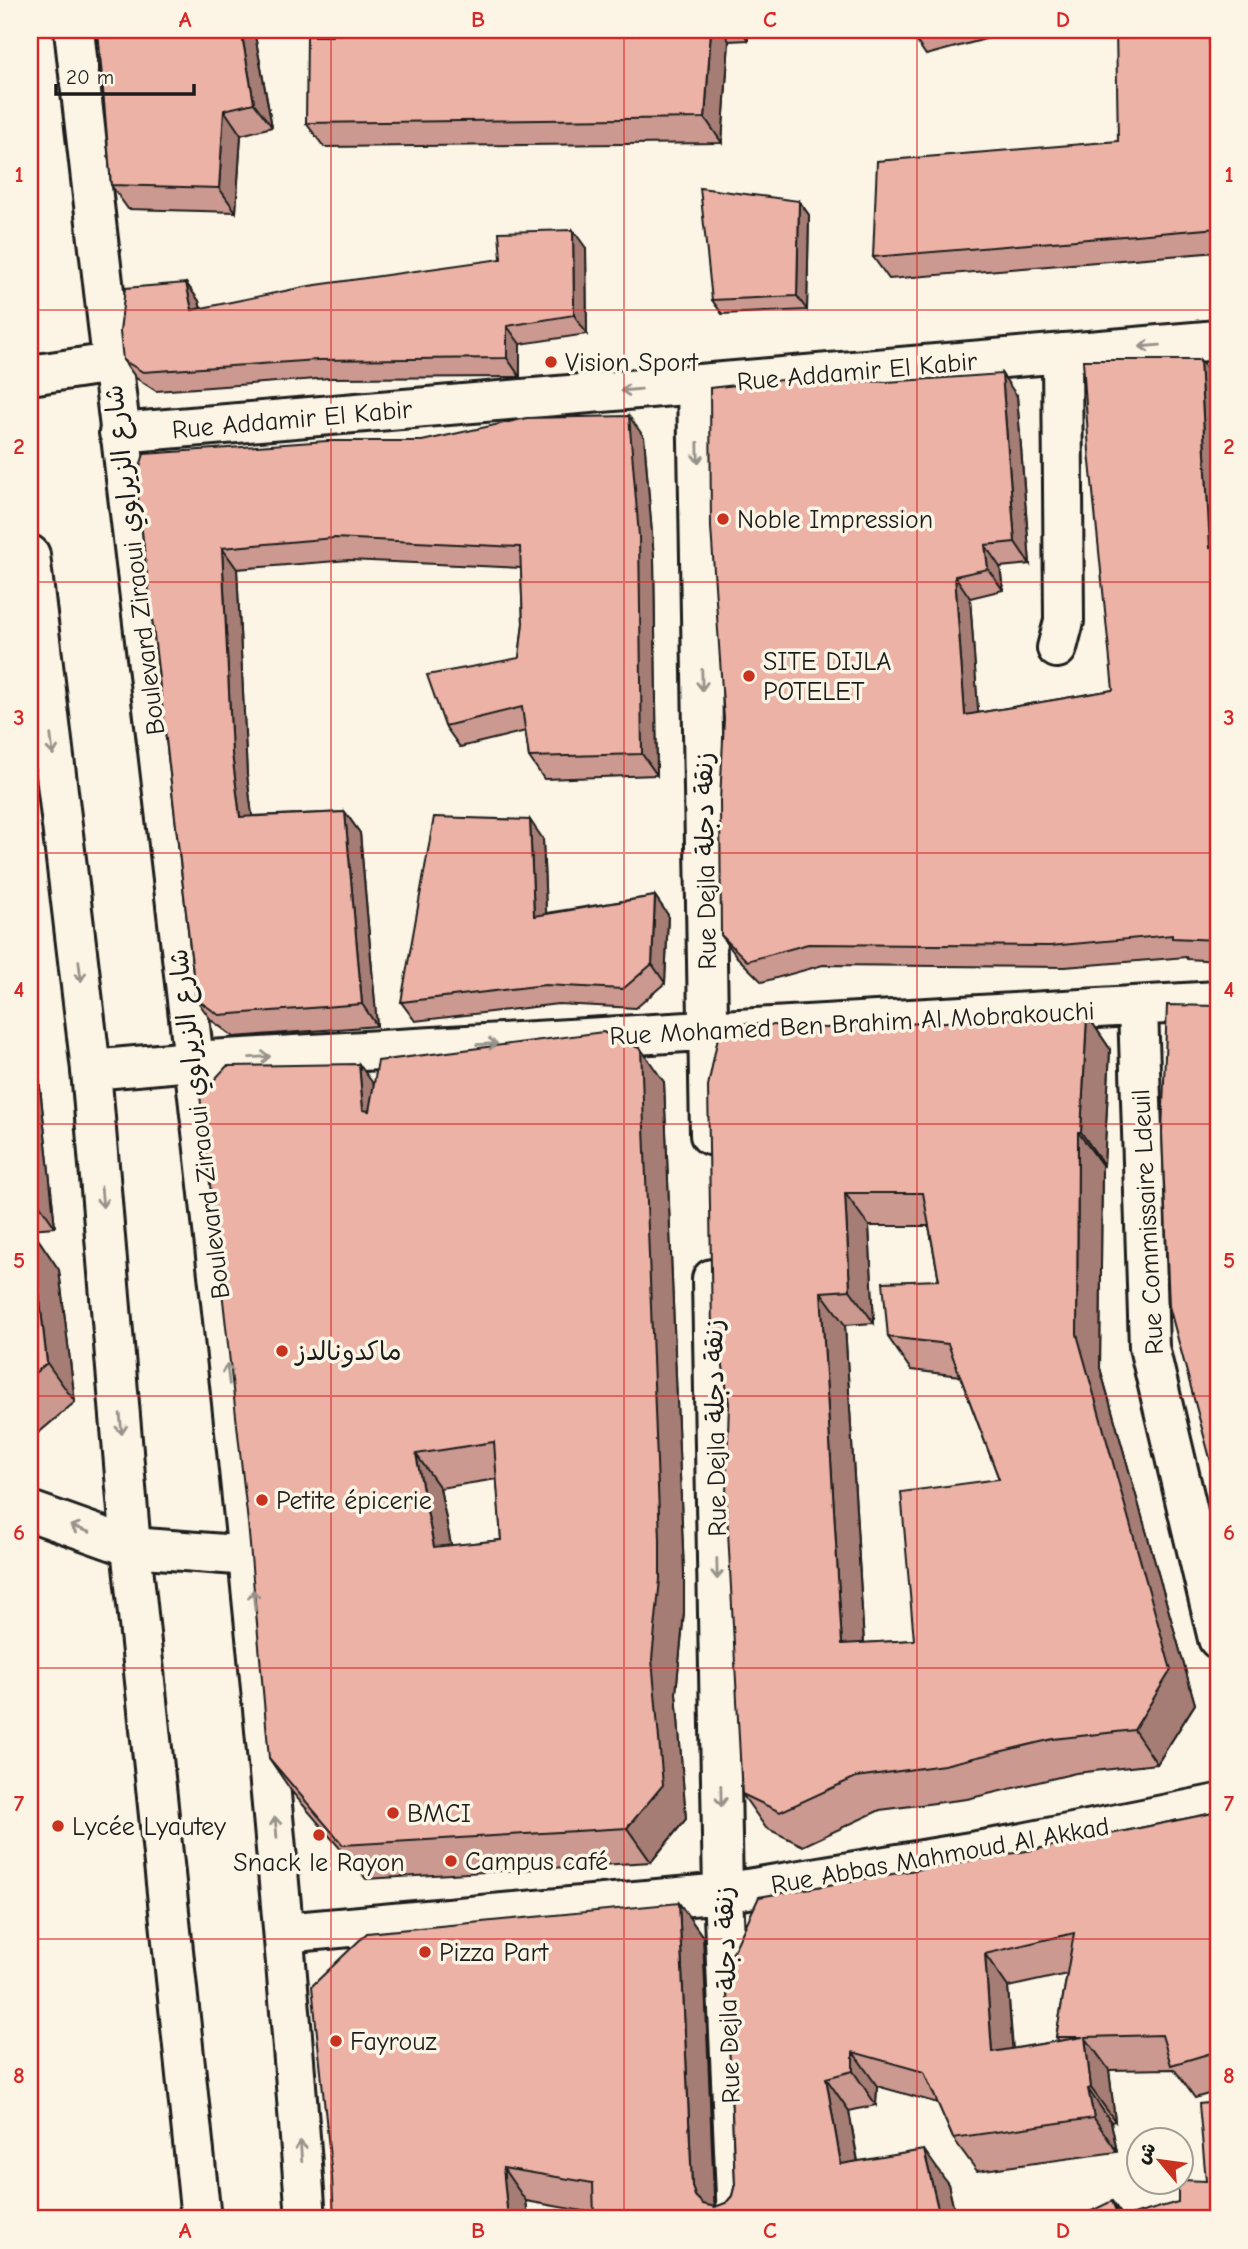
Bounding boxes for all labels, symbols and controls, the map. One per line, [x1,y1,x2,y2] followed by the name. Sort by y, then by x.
[179,6,192,33] text: A
[471,6,485,33] text: B
[763,6,777,33] text: C
[1056,6,1070,33] text: D
[56,52,194,96] scale bar
[66,65,114,89] text: 20 m
[14,161,24,188] text: 1
[1224,161,1234,188] text: 1
[1139,340,1162,353] one-way arrow
[736,346,979,397] street label: Rue Addamir El Kabir
[565,348,700,378] place label: Vision Sport
[543,354,559,370] marker: Vision Sport
[99,383,174,737] street label: Boulevard Ziraoui شارع الزيراوي
[620,384,642,397] one-way arrow
[171,394,414,445] street label: Rue Addamir El Kabir
[13,433,25,460] text: 2
[1223,433,1235,460] text: 2
[692,441,705,464] one-way arrow
[737,505,933,535] place label: Noble Impression
[715,511,731,527] marker: Noble Impression
[763,647,891,707] place label: SITE DIJLA POTELET
[695,668,709,691] one-way arrow
[741,668,757,684] marker: SITE DIJLA POTELET
[13,704,25,731] text: 3
[1223,704,1235,731] text: 3
[46,733,59,756] one-way arrow
[689,752,723,970] street label: Rue Dejla زنقة دجلة
[164,947,239,1301] street label: Boulevard Ziraoui شارع الزيراوي
[73,959,86,982] one-way arrow
[14,976,25,1003] text: 4
[1224,976,1235,1003] text: 4
[609,996,1095,1052] street label: Rue Mohamed Ben Brahim Al Mobrakouchi
[475,1037,498,1050] one-way arrow
[248,1050,271,1063] one-way arrow
[1126,1088,1170,1355] street label: Rue Commissaire Ldeuil
[96,1185,109,1208] one-way arrow
[13,1247,25,1274] text: 5
[1223,1247,1235,1274] text: 5
[699,1319,733,1537] street label: Rue Dejla زنقة دجلة
[294,1337,401,1368] place label: ماكدونالدز
[274,1343,290,1359] marker: ماكدونالدز
[222,1363,235,1386] one-way arrow
[115,1412,128,1435] one-way arrow
[276,1486,432,1516] place label: Petite épicerie
[254,1492,270,1508] marker: Petite épicerie
[13,1519,25,1546] text: 6
[1223,1519,1235,1546] text: 6
[70,1522,92,1534] one-way arrow
[710,1557,724,1580] one-way arrow
[247,1589,260,1612] one-way arrow
[714,1785,728,1808] one-way arrow
[14,1790,25,1817] text: 7
[1224,1790,1235,1817] text: 7
[407,1799,471,1829] place label: BMCI
[385,1805,401,1821] marker: BMCI
[769,1811,1112,1901] street label: Rue Abbas Mahmoud Al Akkad
[72,1812,226,1842] place label: Lycée Lyautey
[269,1816,282,1838] one-way arrow
[50,1818,66,1834] marker: Lycée Lyautey
[311,1827,327,1843] marker: Snack le Rayon
[465,1847,608,1877] place label: Campus café
[233,1848,405,1878] place label: Snack le Rayon
[443,1853,459,1869] marker: Campus café
[709,1886,747,2104] street label: Rue Dejla زنقة دجلة
[439,1938,550,1968] place label: Pizza Part
[417,1944,433,1960] marker: Pizza Part
[350,2027,437,2057] place label: Fayrouz
[328,2033,344,2049] marker: Fayrouz
[13,2062,25,2089] text: 8
[1223,2062,1235,2089] text: 8
[1126,2126,1196,2196] north arrow
[1131,2139,1161,2168] text: ش
[294,2140,307,2163] one-way arrow
[179,2217,192,2244] text: A
[471,2217,485,2244] text: B
[763,2217,777,2244] text: C
[1056,2217,1070,2244] text: D

